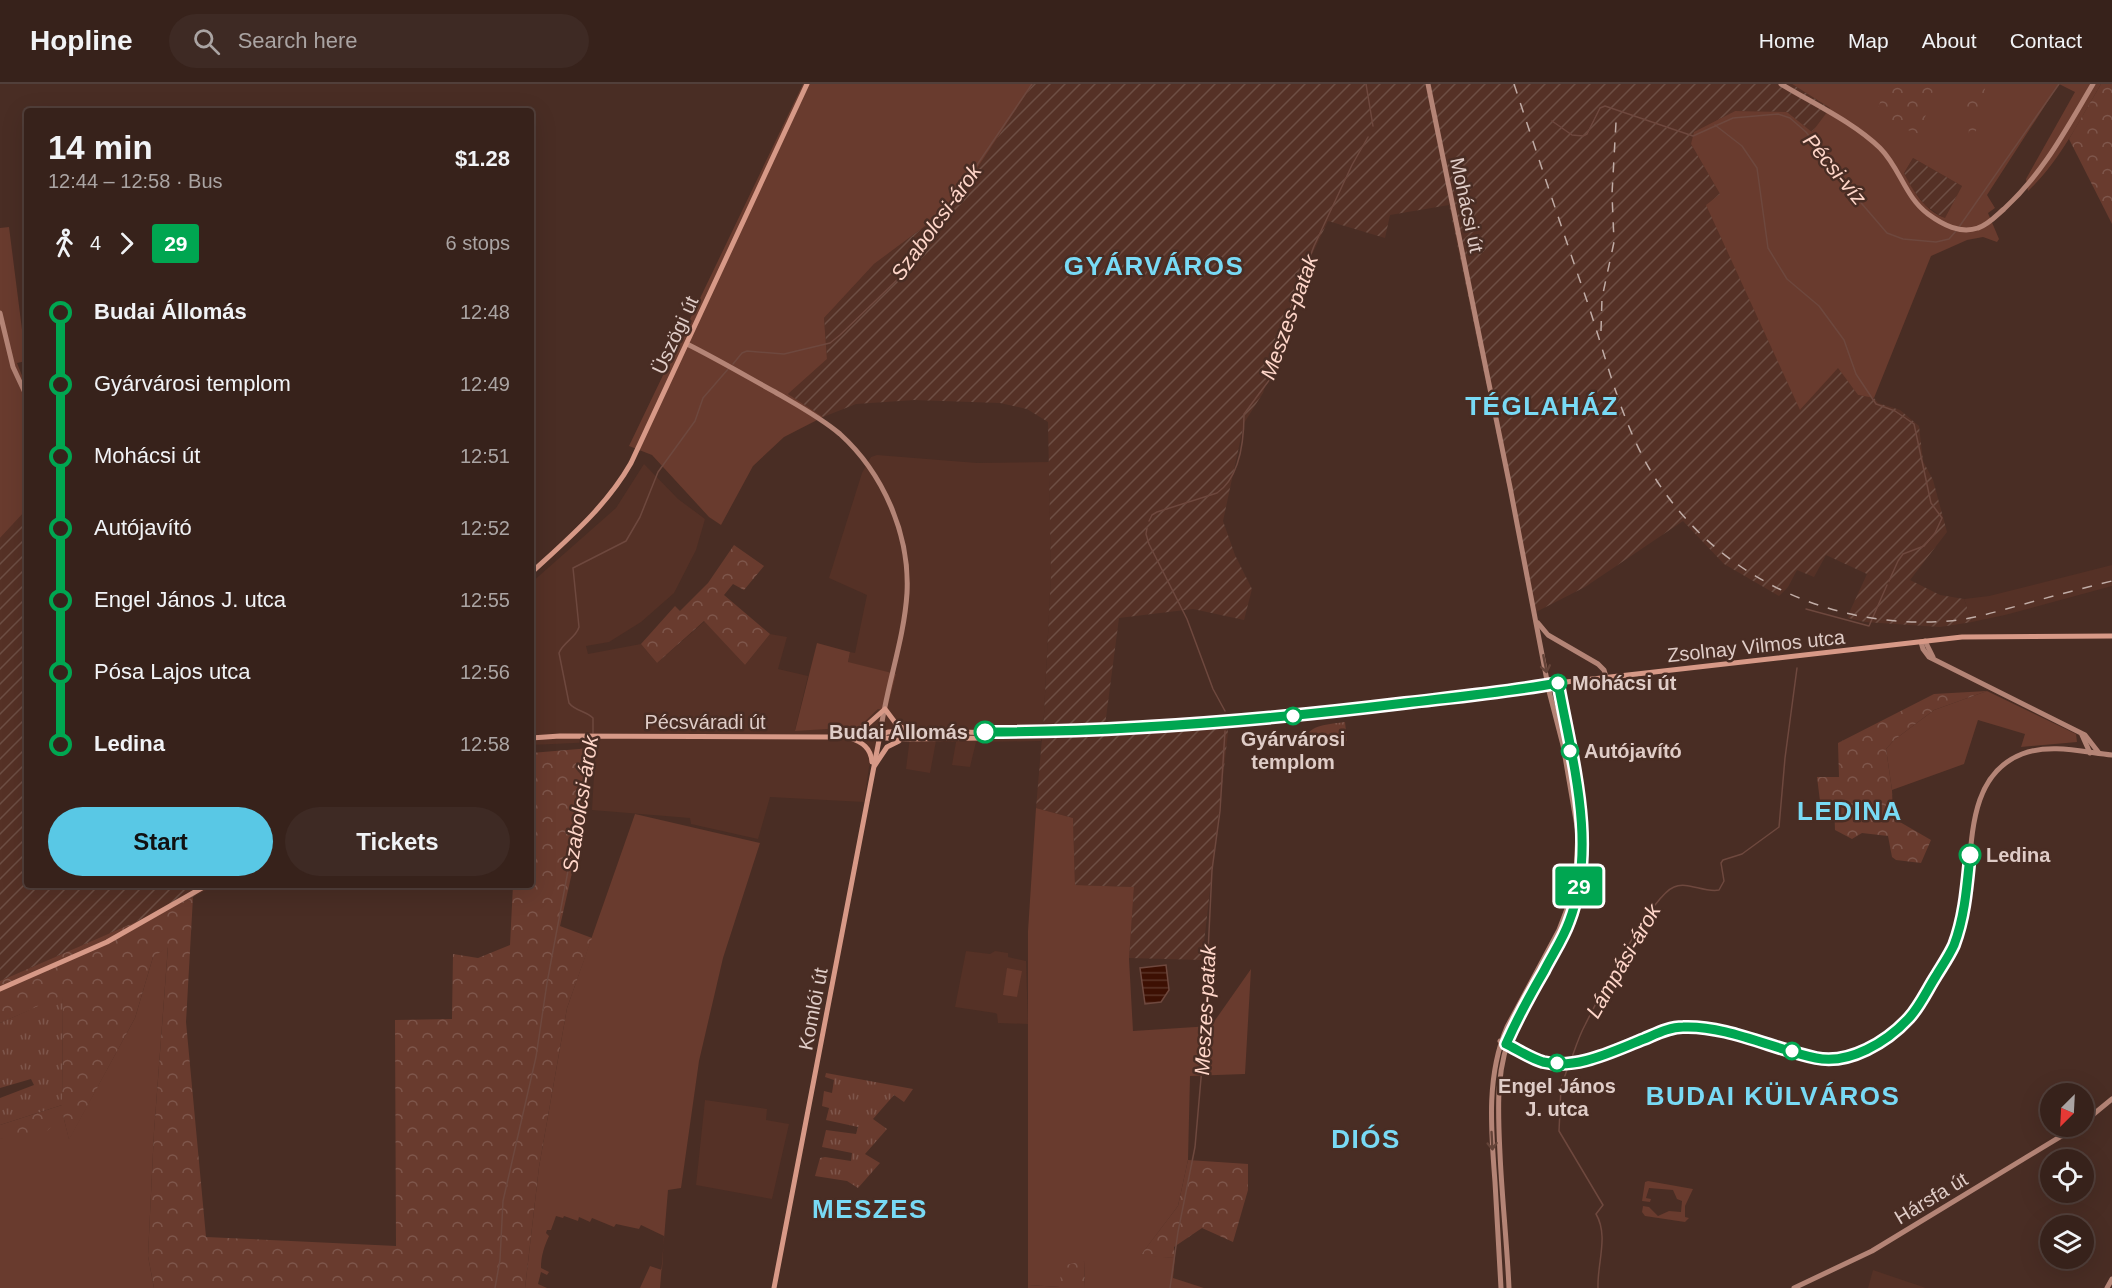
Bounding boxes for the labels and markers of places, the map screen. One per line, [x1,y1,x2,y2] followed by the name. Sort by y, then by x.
[1572,672,1677,694] place label: Mohácsi út
[1549,674,1567,692] marker: Mohácsi út
[1284,707,1302,725] marker: Gyárvárosi templom
[829,721,968,743] place label: Budai Állomás
[974,721,996,743] marker: Budai Állomás
[1241,728,1345,773] place label: Gyárvárosi templom
[1584,740,1682,762] place label: Autójavító
[1561,742,1579,760] marker: Autójavító
[1959,844,1981,866] marker: Ledina
[1986,844,2051,866] place label: Ledina
[1783,1042,1801,1060] unlabelled marker
[1548,1054,1566,1072] marker: Engel János J. utca
[1498,1075,1616,1120] place label: Engel János J. utca

